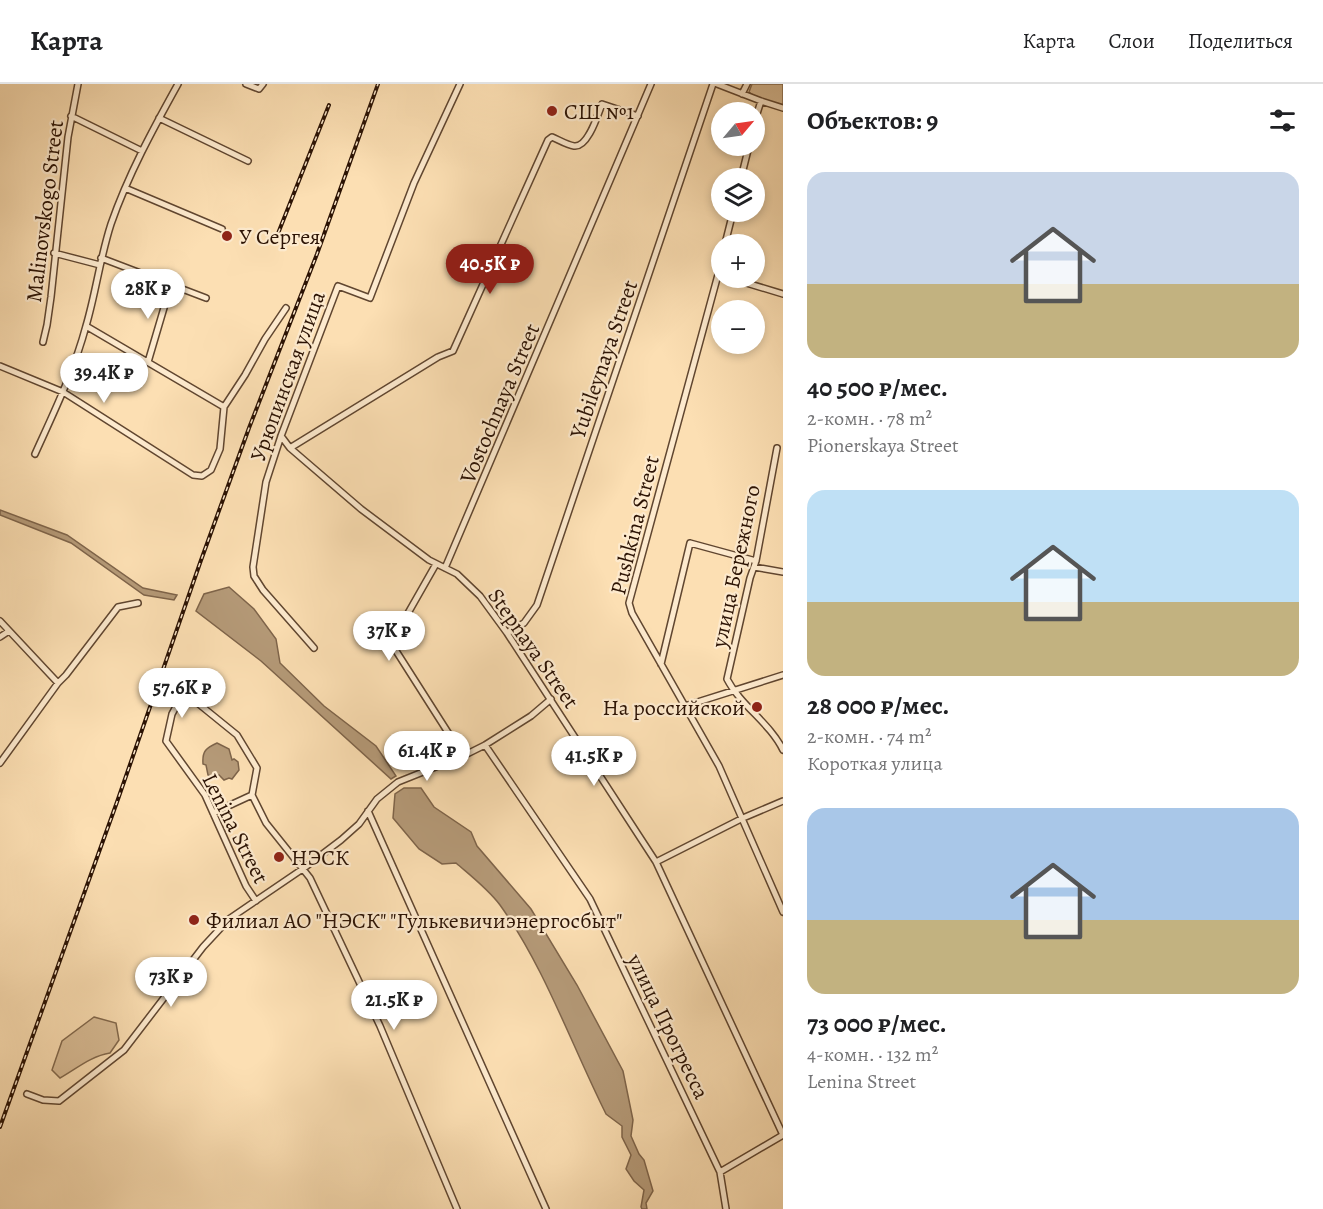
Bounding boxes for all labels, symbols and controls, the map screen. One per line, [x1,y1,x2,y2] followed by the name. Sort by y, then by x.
[30,22,103,60] text: Карта
[1022,27,1075,55] text: Карта
[1108,27,1155,55] text: Слои
[1188,27,1293,55] text: Поделиться
[564,97,634,127] place label: СШ №1
[711,102,765,156] north arrow
[711,102,765,354] map controls
[807,103,938,138] text: Объектов: 9
[545,104,559,118] marker: СШ №1
[1266,104,1299,137] icon: filters
[19,118,71,304] street label: Malinovskogo Street
[711,168,765,222] button: layers
[999,211,1107,319] icon: home
[239,222,320,252] place label: У Сергея
[220,229,234,243] marker: У Сергея
[711,234,765,288] button: +
[435,244,545,295] pin: 40.5K ₽
[460,250,520,277] text: 40.5K ₽
[106,269,190,320] pin: 28K ₽
[125,275,171,302] text: 28K ₽
[562,276,645,443] street label: Yubileynaya Street
[243,286,333,466] street label: Урюпинская улица
[711,300,765,354] button: −
[452,319,547,489] street label: Vostochnaya Street
[49,353,159,404] pin: 39.4K ₽
[74,359,134,386] text: 39.4K ₽
[807,370,948,405] text: 40 500 ₽/мес.
[807,405,932,432] text: 2-комн. · 78 m²
[807,432,959,459] text: Pionerskaya Street
[603,452,667,598] street label: Pushkina Street
[704,482,768,651] street label: улица Бережного
[999,529,1107,637] icon: home
[481,582,586,715] street label: Stepnaya Street
[347,611,431,662] pin: 37K ₽
[367,617,411,644] text: 37K ₽
[127,668,237,719] pin: 57.6K ₽
[153,674,211,701] text: 57.6K ₽
[807,688,950,723] text: 28 000 ₽/мес.
[603,693,745,723] place label: На российской
[750,700,764,714] marker: На российской
[807,723,931,750] text: 2-комн. · 74 m²
[372,731,482,782] pin: 61.4K ₽
[539,736,649,787] pin: 41.5K ₽
[398,737,456,764] text: 61.4K ₽
[565,742,623,769] text: 41.5K ₽
[807,750,943,777] text: Короткая улица
[194,768,276,889] street label: Lenina Street
[291,843,349,873] place label: НЭСК
[999,847,1107,955] icon: home
[272,850,286,864] marker: НЭСК
[206,906,623,936] place label: Филиал АО "НЭСК" "Гулькевичиэнергосбыт"
[187,913,201,927] marker: Филиал АО "НЭСК" "Гулькевичиэнергосбыт"
[619,948,717,1105] street label: улица Прогресса
[129,957,213,1008] pin: 73K ₽
[149,963,193,990] text: 73K ₽
[339,980,449,1031] pin: 21.5K ₽
[365,986,423,1013] text: 21.5K ₽
[807,1006,947,1041] text: 73 000 ₽/мес.
[807,1041,938,1068] text: 4-комн. · 132 m²
[807,1068,916,1095] text: Lenina Street

